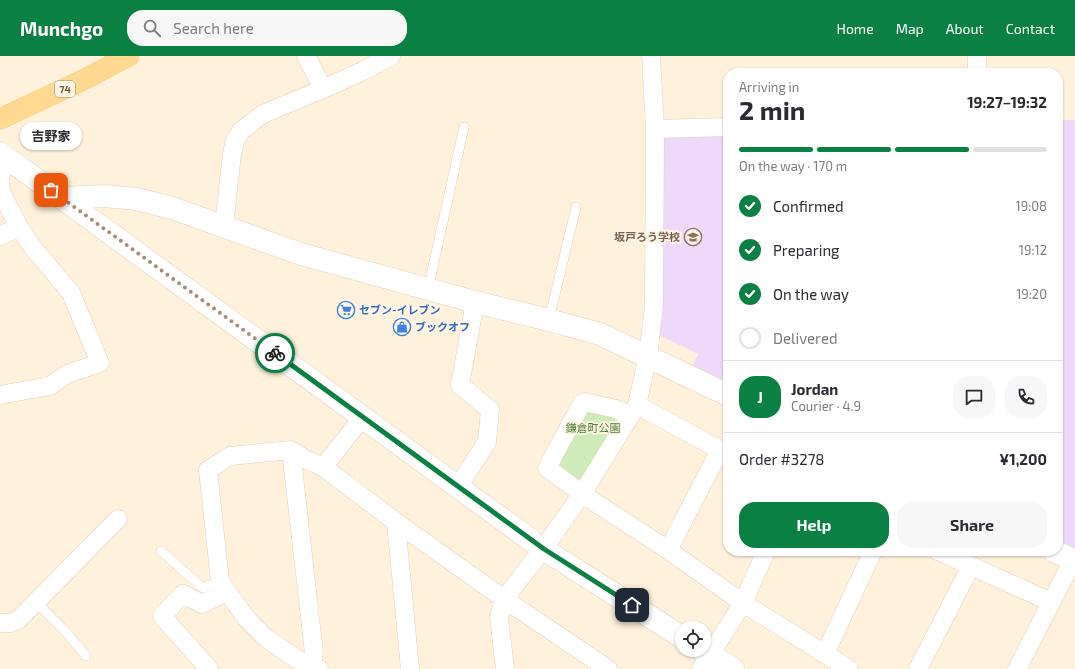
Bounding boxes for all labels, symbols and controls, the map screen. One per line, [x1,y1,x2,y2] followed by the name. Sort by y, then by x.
[127,10,407,46] search box
[20,17,103,40] text: Munchgo
[141,17,163,39] icon: search
[173,19,254,37] text: Search here
[837,20,874,37] text: Home
[896,20,924,37] text: Map
[946,20,984,37] text: About
[1006,20,1055,37] text: Contact
[739,79,799,95] text: Arriving in
[55,81,75,97] road number: 74
[967,93,1047,111] text: 19:27–19:32
[739,94,805,125] text: 2 min
[20,122,82,150] callout: 吉野家
[31,128,71,144] text: 吉野家
[739,158,847,174] text: On the way · 170 m
[34,173,68,207] pin
[40,179,62,201] icon: bag
[739,195,761,217] icon: check
[773,197,844,215] text: Confirmed
[1016,198,1047,214] text: 19:08
[683,227,703,247] school or university icon: 坂戸ろう学校
[614,230,680,243] place label: 坂戸ろう学校
[739,239,761,261] icon: check
[773,241,839,259] text: Preparing
[1019,242,1047,258] text: 19:12
[739,283,761,305] icon: check
[773,285,849,303] text: On the way
[1016,286,1047,302] text: 19:20
[336,300,356,320] supermarket icon: セブン-イレブン
[359,303,441,316] place label: セブン-イレブン
[392,317,412,337] shop icon: ブックオフ
[415,320,470,333] place label: ブックオフ
[773,329,838,347] text: Delivered
[255,333,295,373] courier
[264,342,286,364] icon: bike
[953,376,995,418] button: chat
[1005,376,1047,418] button: phone
[791,380,838,398] text: Jordan
[757,388,763,406] text: J
[791,398,861,414] text: Courier · 4.9
[566,421,621,434] park label: 鎌倉町公園
[739,450,824,468] text: Order #3278
[999,450,1047,468] text: ¥1,200
[739,502,889,548] button: Help
[897,502,1047,548] button: Share
[615,588,649,622] pin
[621,594,643,616] icon: home
[675,621,711,657] map controls
[675,621,711,657] button: locate

